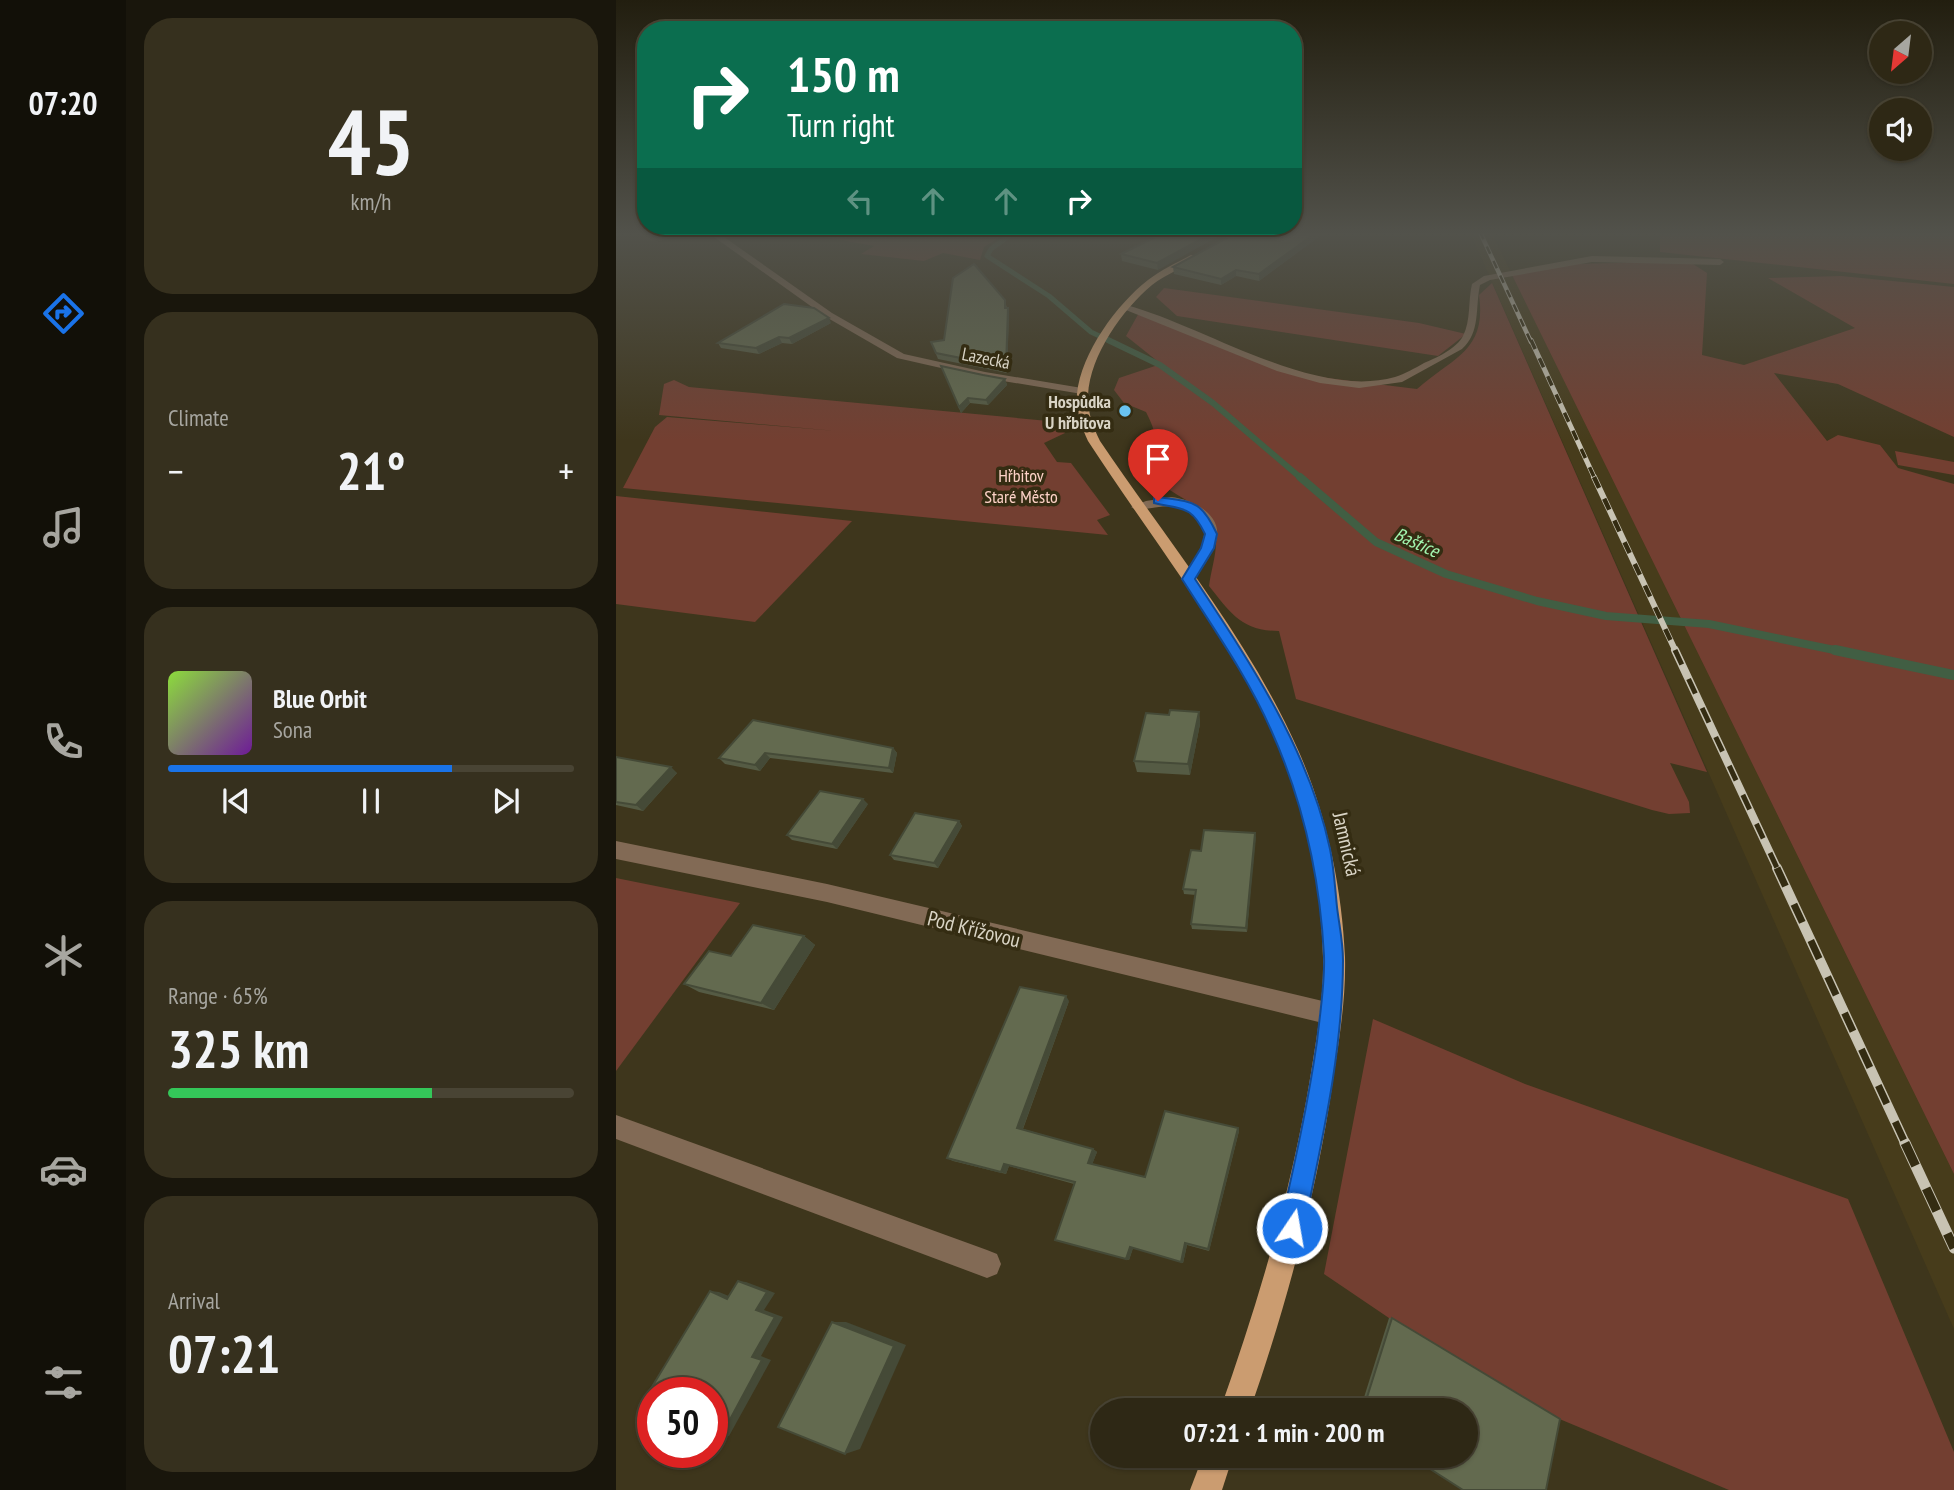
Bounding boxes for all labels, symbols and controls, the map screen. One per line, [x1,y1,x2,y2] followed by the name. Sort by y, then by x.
[1869,21,1932,84] north arrow
[1869,21,1932,161] map controls
[787,42,900,106] text: 150 m
[672,49,763,140] icon: right
[28,82,98,124] text: 07:20
[328,82,415,200] text: 45
[1869,98,1932,161] button: sound
[787,104,895,146] text: Turn right
[841,182,879,220] icon: left
[914,182,952,220] icon: ahead
[987,182,1025,220] icon: ahead
[1060,182,1098,220] icon: right
[351,187,391,216] text: km/h
[39,289,88,338] icon: directions
[960,342,1012,374] street label: Lazecká
[1045,390,1111,434] place label: Hospůdka U hřbitova
[168,403,229,432] text: Climate
[1117,403,1133,419] marker: Hospůdka U hřbitova
[1128,429,1188,501] pin
[337,437,405,504] text: 21°
[1139,440,1177,478] icon: arrive
[168,446,184,495] text: −
[558,446,574,495] text: +
[984,464,1058,508] park label: Hřbitov Staré Město
[39,503,88,552] icon: music
[1391,522,1444,563] water label: Baštice
[273,682,367,715] text: Blue Orbit
[273,715,312,744] text: Sona
[39,717,88,766] icon: phone
[217,782,255,820] icon: previous
[352,782,390,820] icon: pause
[487,782,525,820] icon: next
[1326,808,1367,879] street label: Jamnická
[925,904,1023,954] street label: Pod Křížovou
[39,931,88,980] icon: climate
[168,981,268,1010] text: Range · 65%
[168,1015,309,1082] text: 325 km
[39,1145,88,1194] icon: car
[1255,1191,1329,1265] position arrow
[168,1286,220,1315] text: Arrival
[168,1320,280,1387] text: 07:21
[39,1358,88,1407] icon: filters
[637,1377,728,1468] speed limit sign: 50
[1184,1416,1384,1449] text: 07:21 · 1 min · 200 m

